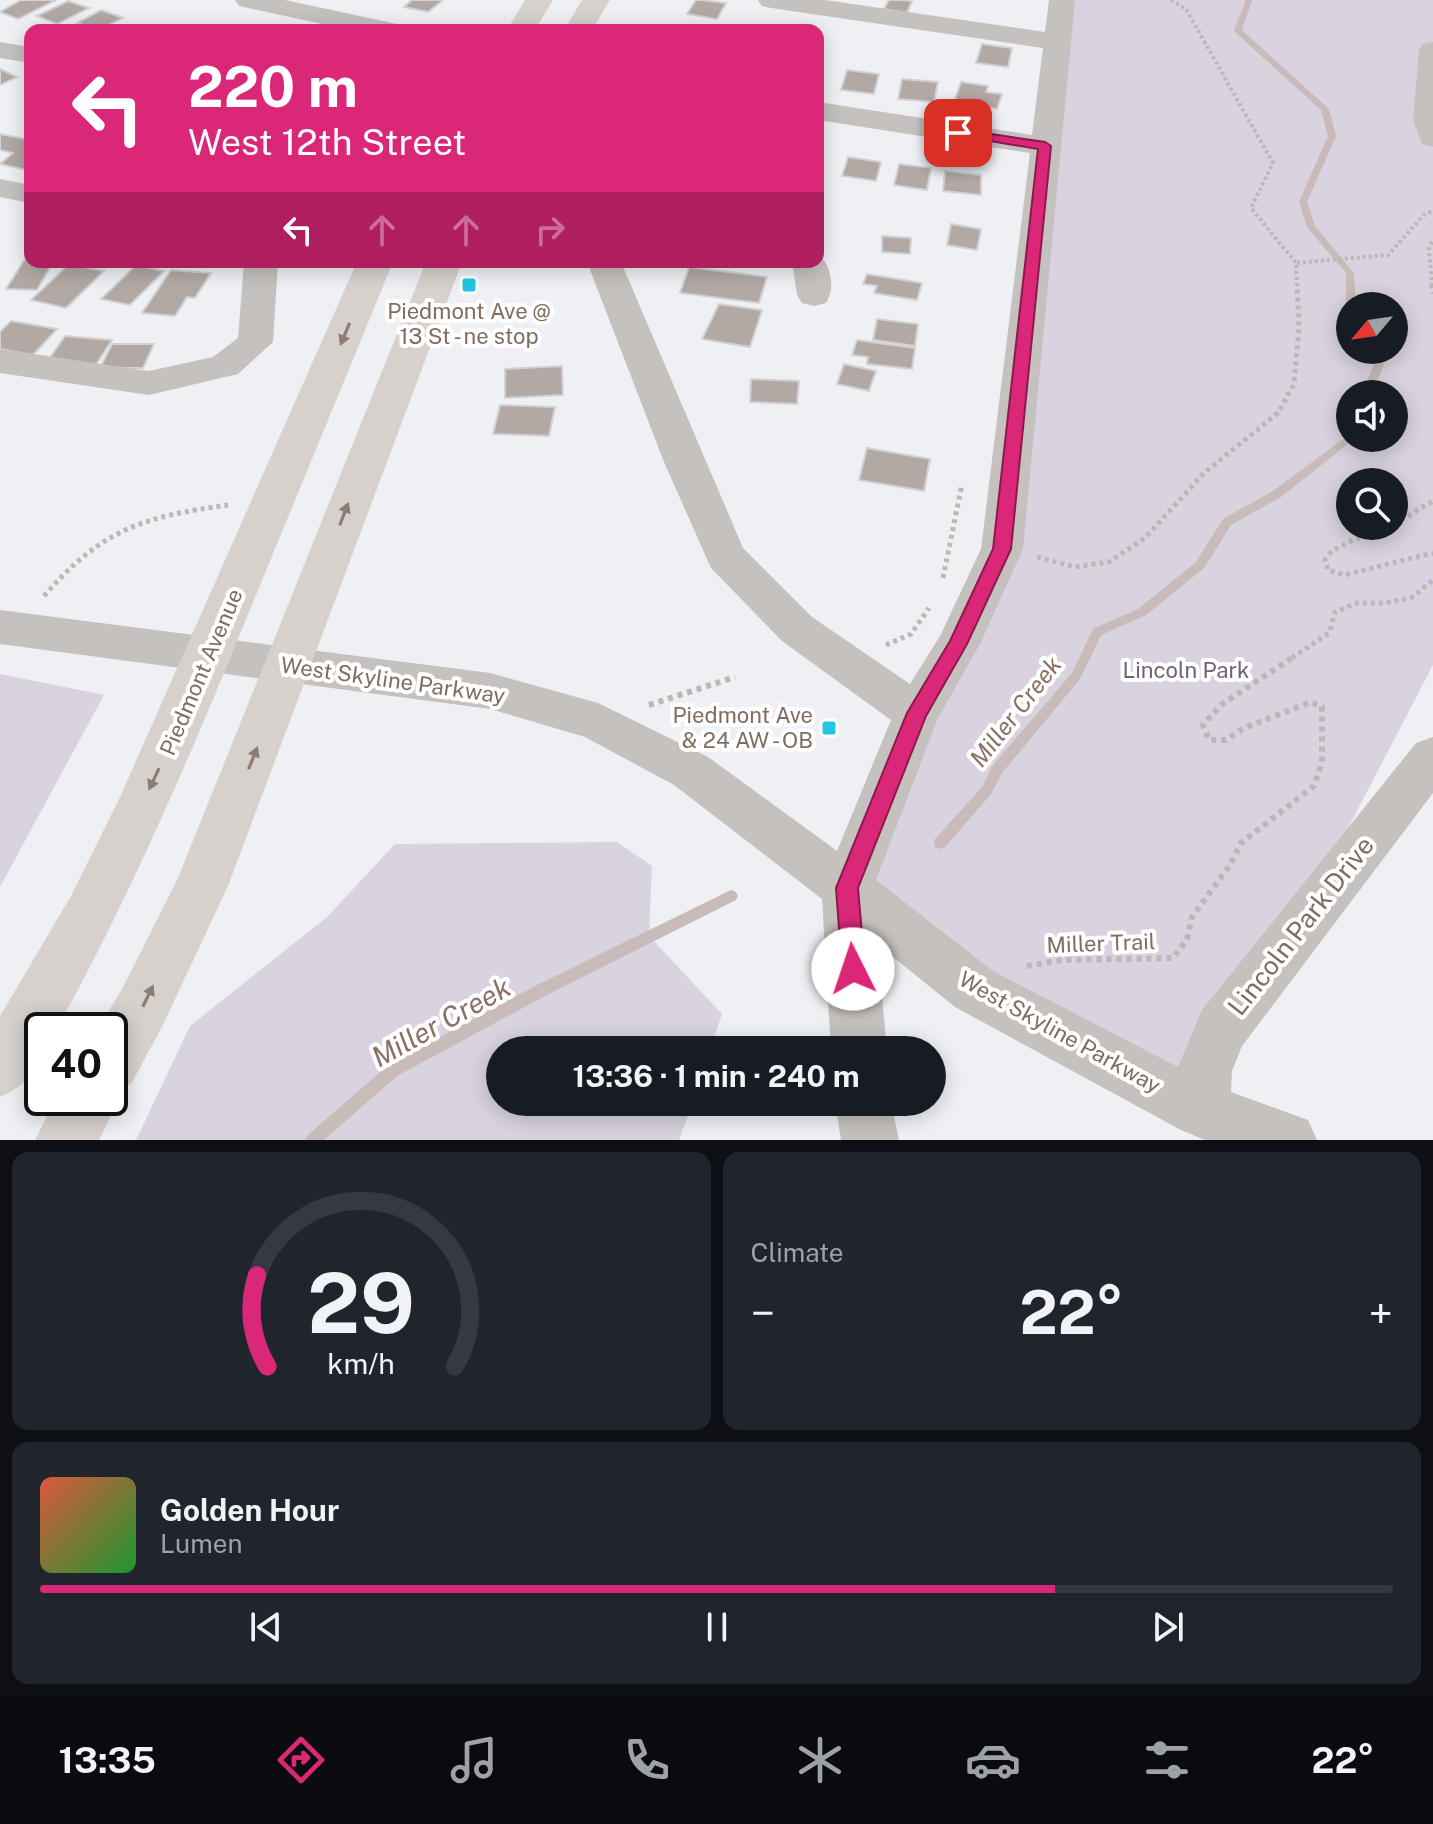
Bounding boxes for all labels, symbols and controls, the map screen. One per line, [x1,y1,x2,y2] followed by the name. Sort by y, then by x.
[188,54,358,120] text: 220 m
[56,56,160,160] icon: left
[924,99,992,167] pin
[936,111,980,155] icon: arrive
[188,121,466,163] text: West 12th Street
[276,208,320,252] icon: left
[360,208,404,252] icon: ahead
[444,208,488,252] icon: ahead
[528,208,572,252] icon: right
[460,276,478,294] marker: Piedmont Ave @ 13 St - ne stop
[1336,292,1408,364] north arrow
[1336,292,1408,540] map controls
[387,298,551,349] place label: Piedmont Ave @ 13 St - ne stop
[338,322,351,346] one-way arrow
[1336,380,1408,452] button: sound
[1336,468,1408,540] button: search
[338,502,351,526] one-way arrow
[154,585,248,759] street label: Piedmont Avenue
[279,651,507,709] street label: West Skyline Parkway
[964,651,1067,772] water label: Miller Creek
[1123,657,1249,683] park label: Lincoln Park
[673,702,813,753] place label: Piedmont Ave & 24 AW - OB
[820,719,838,737] marker: Piedmont Ave & 24 AW - OB
[247,746,260,770] one-way arrow
[147,767,161,790] one-way arrow
[1221,830,1380,1021] street label: Lincoln Park Drive
[811,927,895,1011] position arrow
[1046,928,1156,958] street label: Miller Trail
[955,966,1166,1098] street label: West Skyline Parkway
[366,970,516,1073] water label: Miller Creek
[142,984,155,1007] one-way arrow
[24,1012,128,1116] speed limit sign: 40
[572,1058,860,1094] text: 13:36 · 1 min · 240 m
[751,1237,844,1268] text: Climate
[307,1254,415,1352] text: 29
[1019,1277,1124,1348] text: 22°
[751,1287,775,1339] text: −
[1369,1287,1393,1339] text: +
[328,1347,395,1380] text: km/h
[160,1492,339,1528] text: Golden Hour
[160,1528,243,1559] text: Lumen
[244,1605,288,1649] icon: previous
[695,1605,739,1649] icon: pause
[1146,1605,1190,1649] icon: next
[273,1732,329,1788] icon: directions
[446,1732,502,1788] icon: music
[619,1732,675,1788] icon: phone
[792,1732,848,1788] icon: climate
[965,1732,1021,1788] icon: car
[1139,1732,1195,1788] icon: filters
[59,1739,156,1781] text: 13:35
[1312,1739,1374,1781] text: 22°

